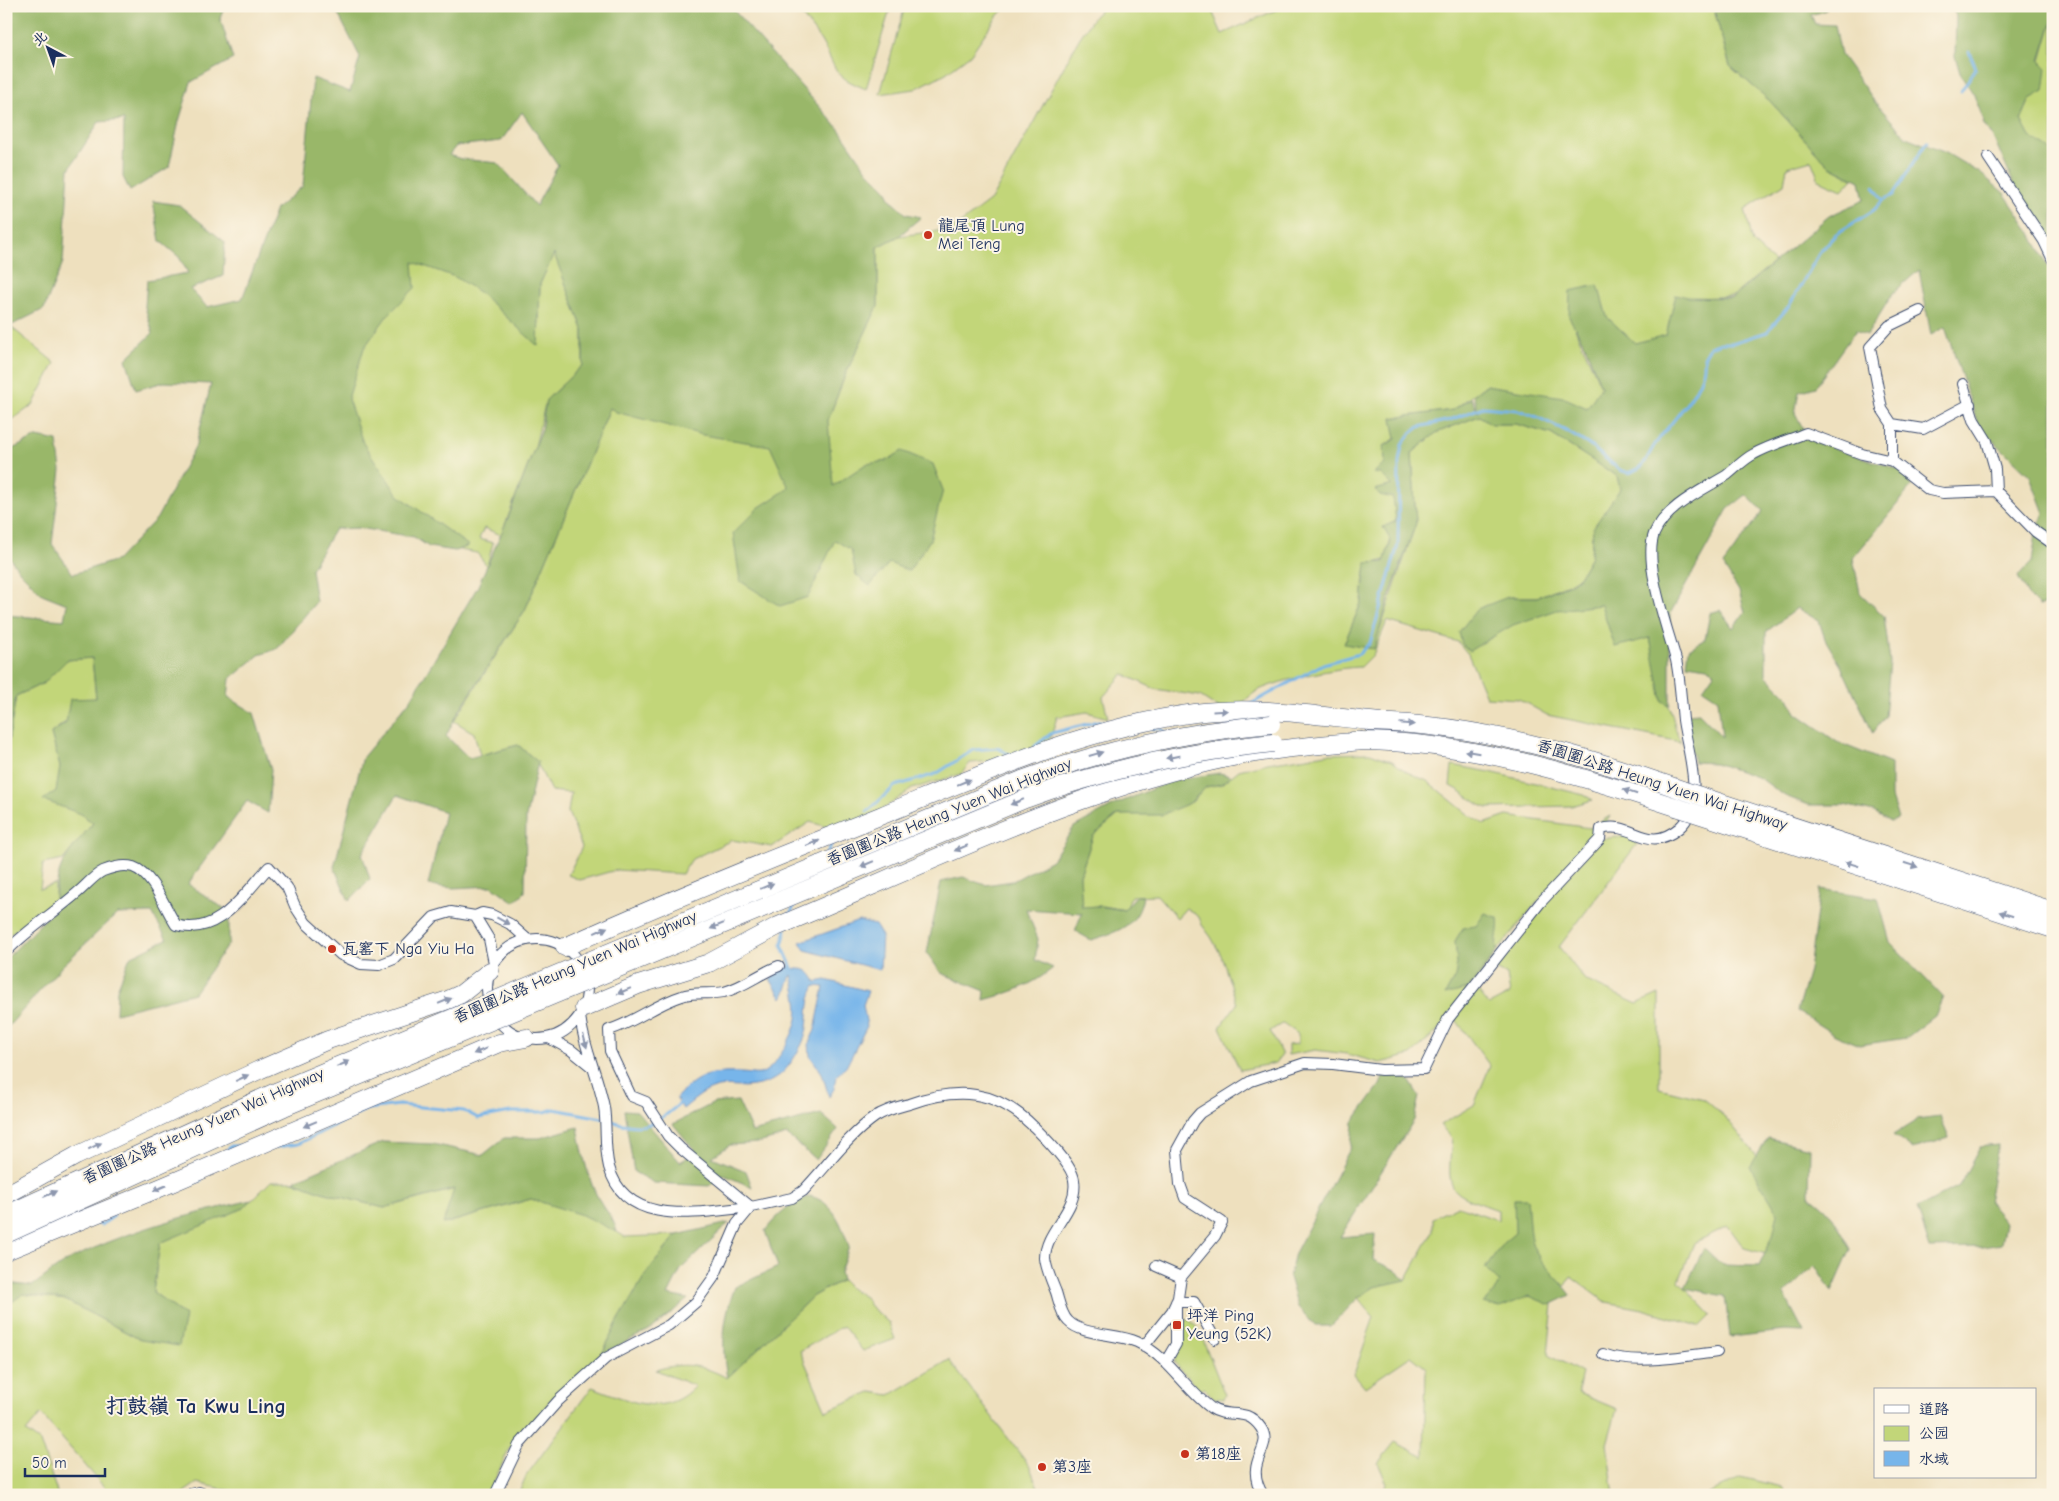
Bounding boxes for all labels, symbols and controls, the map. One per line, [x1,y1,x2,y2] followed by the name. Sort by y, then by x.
[22,22,72,72] north arrow
[29,28,51,50] text: 北
[938,217,1025,253] place label: 龍尾頂 Lung Mei Teng
[922,229,934,241] marker: 龍尾頂 Lung Mei Teng
[1212,707,1228,715] one-way arrow
[1399,721,1415,729] one-way arrow
[1534,736,1790,834] street label: 香園圍公路 Heung Yuen Wai Highway
[1464,748,1480,756] one-way arrow
[1089,750,1104,758] one-way arrow
[1165,753,1181,761] one-way arrow
[824,754,1075,870] street label: 香園圍公路 Heung Yuen Wai Highway
[956,778,971,785] one-way arrow
[1622,787,1637,795] one-way arrow
[1009,798,1024,806] one-way arrow
[806,839,821,847] one-way arrow
[954,845,968,853] one-way arrow
[1844,859,1859,867] one-way arrow
[860,860,874,868] one-way arrow
[1904,861,1919,869] one-way arrow
[760,882,774,890] one-way arrow
[451,907,700,1027] street label: 香園圍公路 Heung Yuen Wai Highway
[1999,910,2014,917] one-way arrow
[496,917,511,925] one-way arrow
[709,922,724,930] one-way arrow
[594,926,609,935] one-way arrow
[342,940,474,958] place label: 瓦窰下 Nga Yiu Ha
[326,943,338,955] marker: 瓦窰下 Nga Yiu Ha
[617,987,631,995] one-way arrow
[438,997,452,1005] one-way arrow
[581,1034,589,1049] one-way arrow
[473,1048,487,1056] one-way arrow
[336,1060,351,1068] one-way arrow
[79,1064,327,1188] street label: 香園圍公路 Heung Yuen Wai Highway
[235,1073,249,1081] one-way arrow
[302,1120,317,1128] one-way arrow
[88,1142,102,1150] one-way arrow
[153,1185,167,1193] one-way arrow
[43,1190,57,1198] one-way arrow
[1187,1307,1271,1343] place label: 坪洋 Ping Yeung (52K)
[1171,1319,1183,1331] marker: 坪洋 Ping Yeung (52K)
[1874,1388,2036,1478] legend
[106,1394,286,1418] district label: 打鼓嶺 Ta Kwu Ling
[1919,1400,1949,1418] text: 道路
[1919,1424,1949,1442] text: 公园
[1195,1445,1242,1463] place label: 第18座
[25,1446,105,1478] scale bar
[1179,1448,1191,1460] marker: 第18座
[1919,1450,1949,1468] text: 水域
[32,1454,67,1472] text: 50 m
[1052,1458,1092,1476] place label: 第3座
[1036,1461,1048,1473] marker: 第3座

